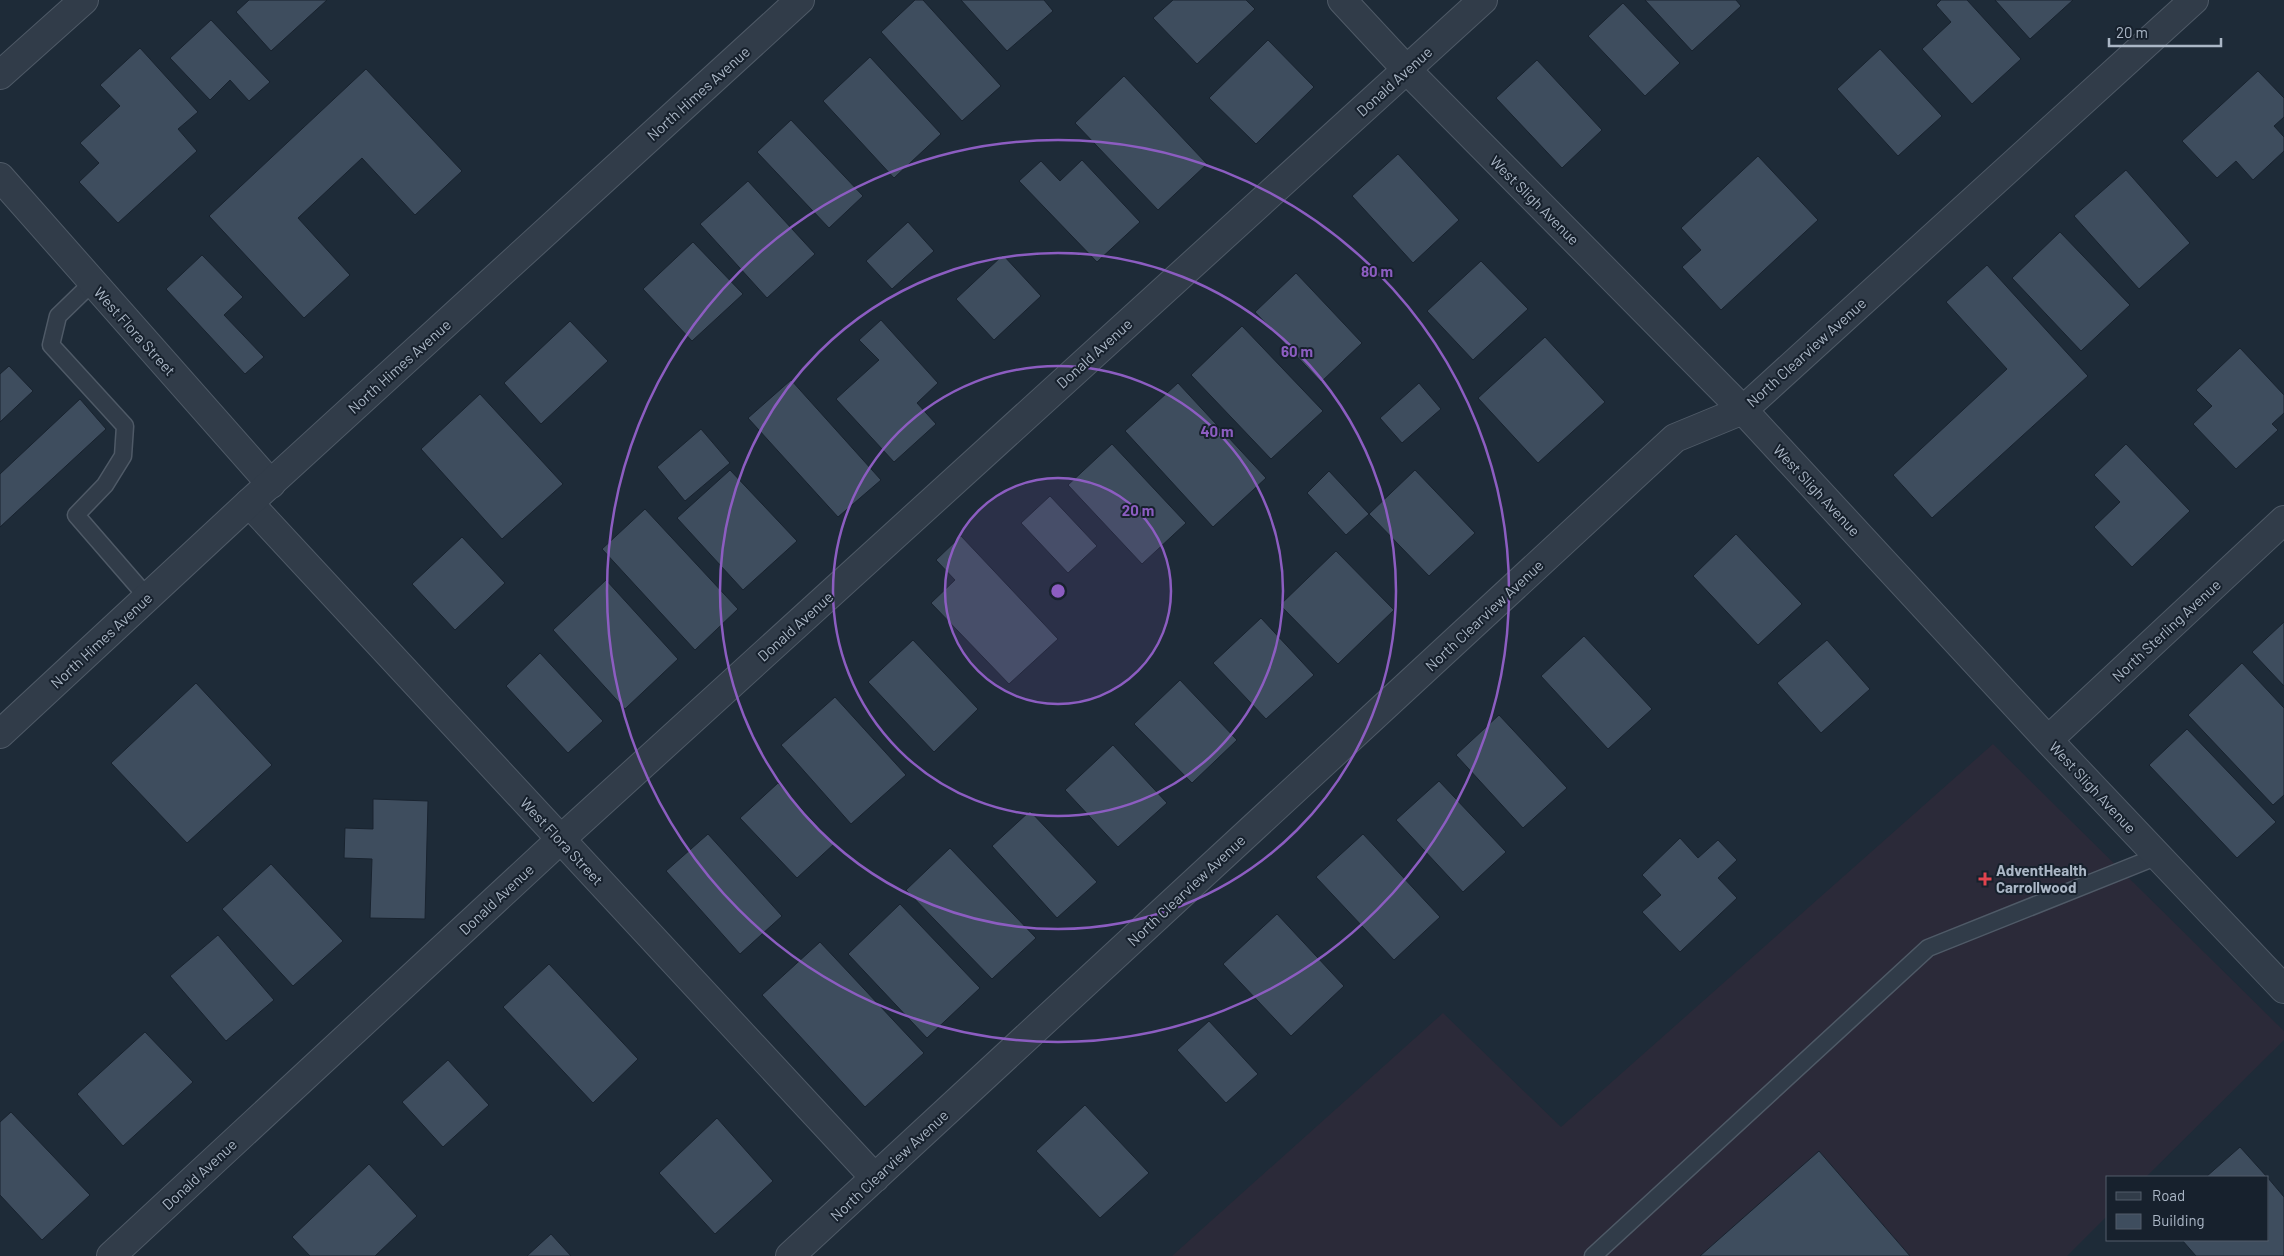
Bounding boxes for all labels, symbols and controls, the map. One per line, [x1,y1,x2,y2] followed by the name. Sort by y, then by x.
[2109,15,2222,47] scale bar
[2116,23,2148,41] text: 20 m
[643,42,753,144] street label: North Himes Avenue
[1352,42,1436,120] street label: Donald Avenue
[1487,152,1583,248] street label: West Sligh Avenue
[1361,262,1393,280] text: 80 m
[90,283,180,379] street label: West Flora Street
[1742,294,1870,410] street label: North Clearview Avenue
[1052,314,1136,392] street label: Donald Avenue
[344,315,454,417] street label: North Himes Avenue
[1281,342,1313,360] text: 60 m
[1200,422,1234,440] text: 40 m
[1770,440,1864,540] street label: West Sligh Avenue
[1122,501,1154,519] text: 20 m
[1421,556,1547,674] street label: North Clearview Avenue
[2108,575,2224,685] street label: North Sterling Avenue
[1049,582,1067,600] centre of rings
[753,587,837,665] street label: Donald Avenue
[47,588,155,692] street label: North Himes Avenue
[2046,737,2140,837] street label: West Sligh Avenue
[517,793,607,889] street label: West Flora Street
[1123,831,1249,949] street label: North Clearview Avenue
[455,860,537,938] street label: Donald Avenue
[1996,861,2087,896] place label: AdventHealth Carrollwood
[1978,872,1992,886] marker: AdventHealth Carrollwood
[826,1106,952,1224] street label: North Clearview Avenue
[158,1135,240,1213] street label: Donald Avenue
[2106,1176,2269,1241] legend
[2152,1186,2185,1204] text: Road
[2152,1211,2205,1229] text: Building

